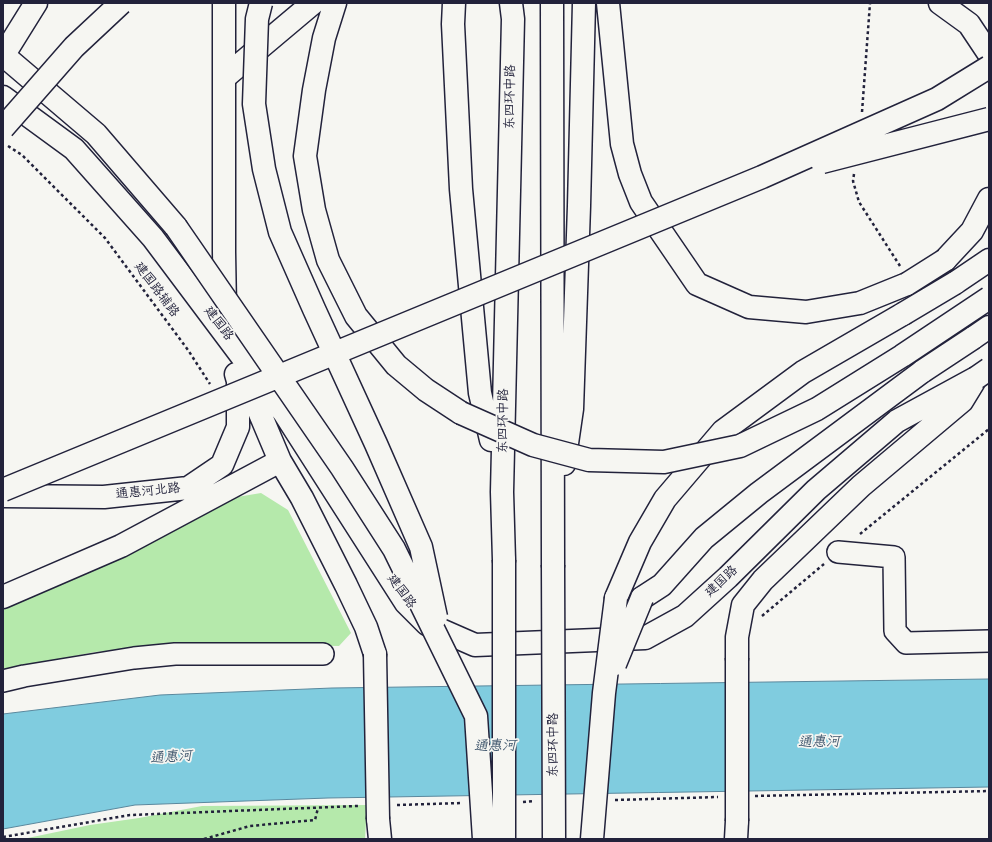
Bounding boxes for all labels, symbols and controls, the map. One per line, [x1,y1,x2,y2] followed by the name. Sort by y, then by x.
[503,64,519,130] street label: 东四环中路
[130,259,182,321] street label: 建国路辅路
[200,304,236,344] street label: 建国路
[496,388,512,454] street label: 东四环中路
[115,481,181,503] street label: 通惠河北路
[702,563,742,601] street label: 建国路
[383,572,419,612] street label: 建国路
[546,713,562,777] street label: 东四环中路
[798,734,840,752] water label: 通惠河
[474,738,516,756] water label: 通惠河
[149,748,193,768] water label: 通惠河

